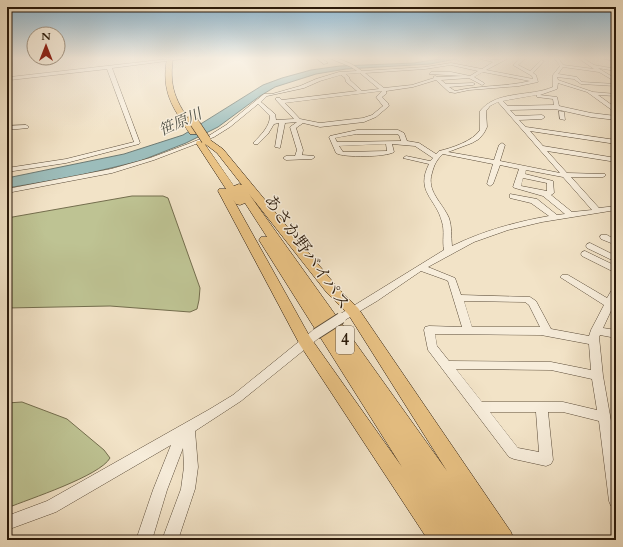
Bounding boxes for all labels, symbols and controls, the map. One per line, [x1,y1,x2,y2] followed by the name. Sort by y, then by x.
[26,26,66,66] north arrow
[41,29,51,44] text: N
[155,103,206,140] water label: 笹原川
[259,190,355,314] street label: あさか野バイパス
[336,326,354,354] road number: 4

